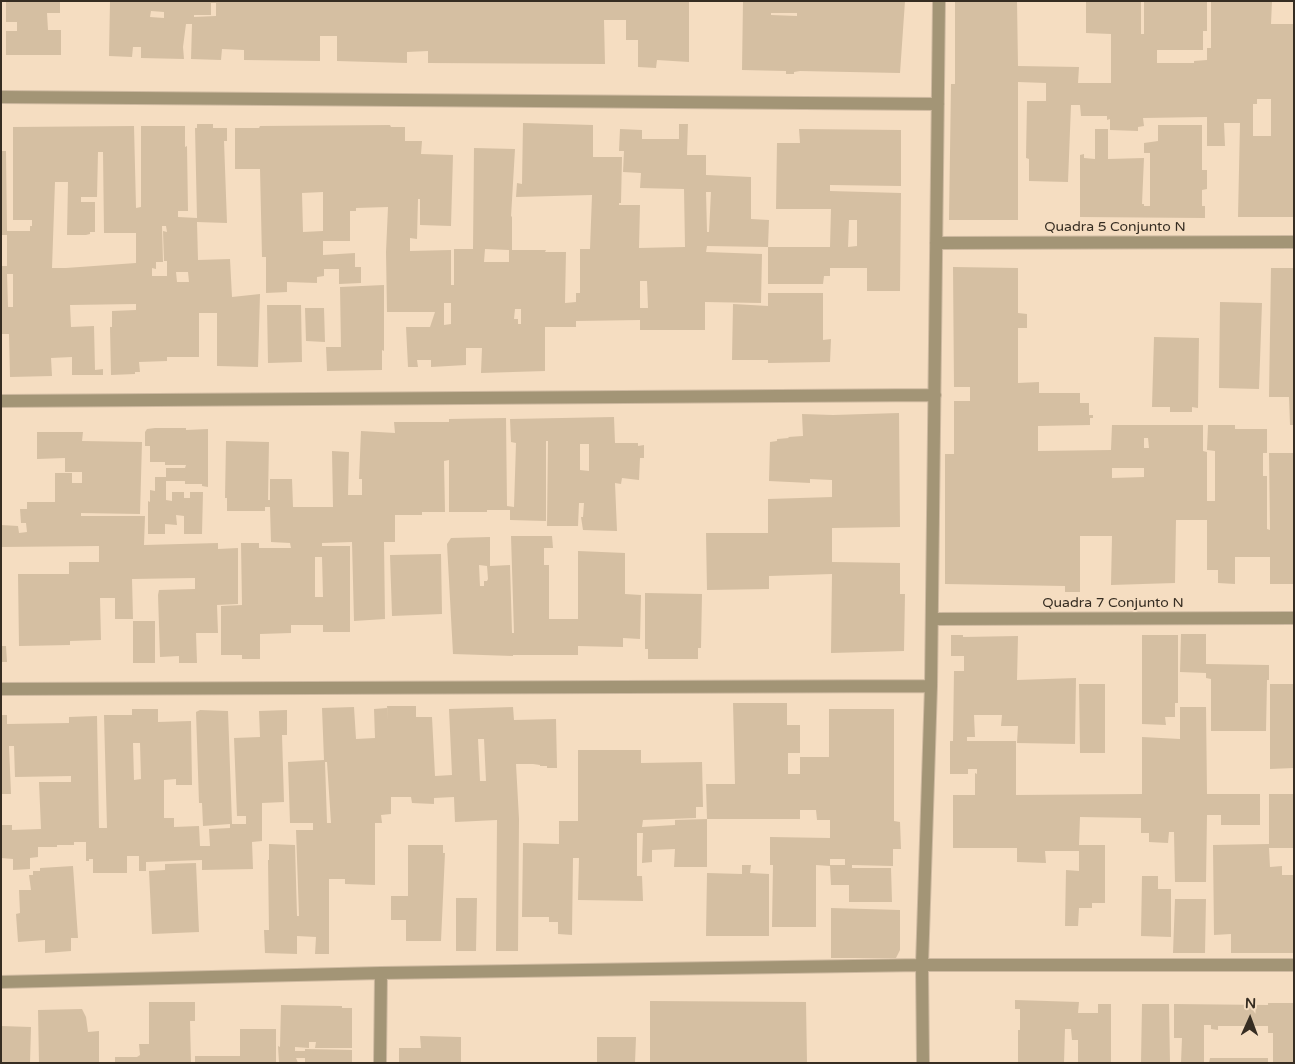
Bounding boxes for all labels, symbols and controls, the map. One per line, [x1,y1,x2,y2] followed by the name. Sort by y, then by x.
[1044,219,1186,235] street label: Quadra 5 Conjunto N
[1042,595,1184,611] street label: Quadra 7 Conjunto N
[1225,994,1275,1044] north arrow
[1245,995,1256,1012] text: N

